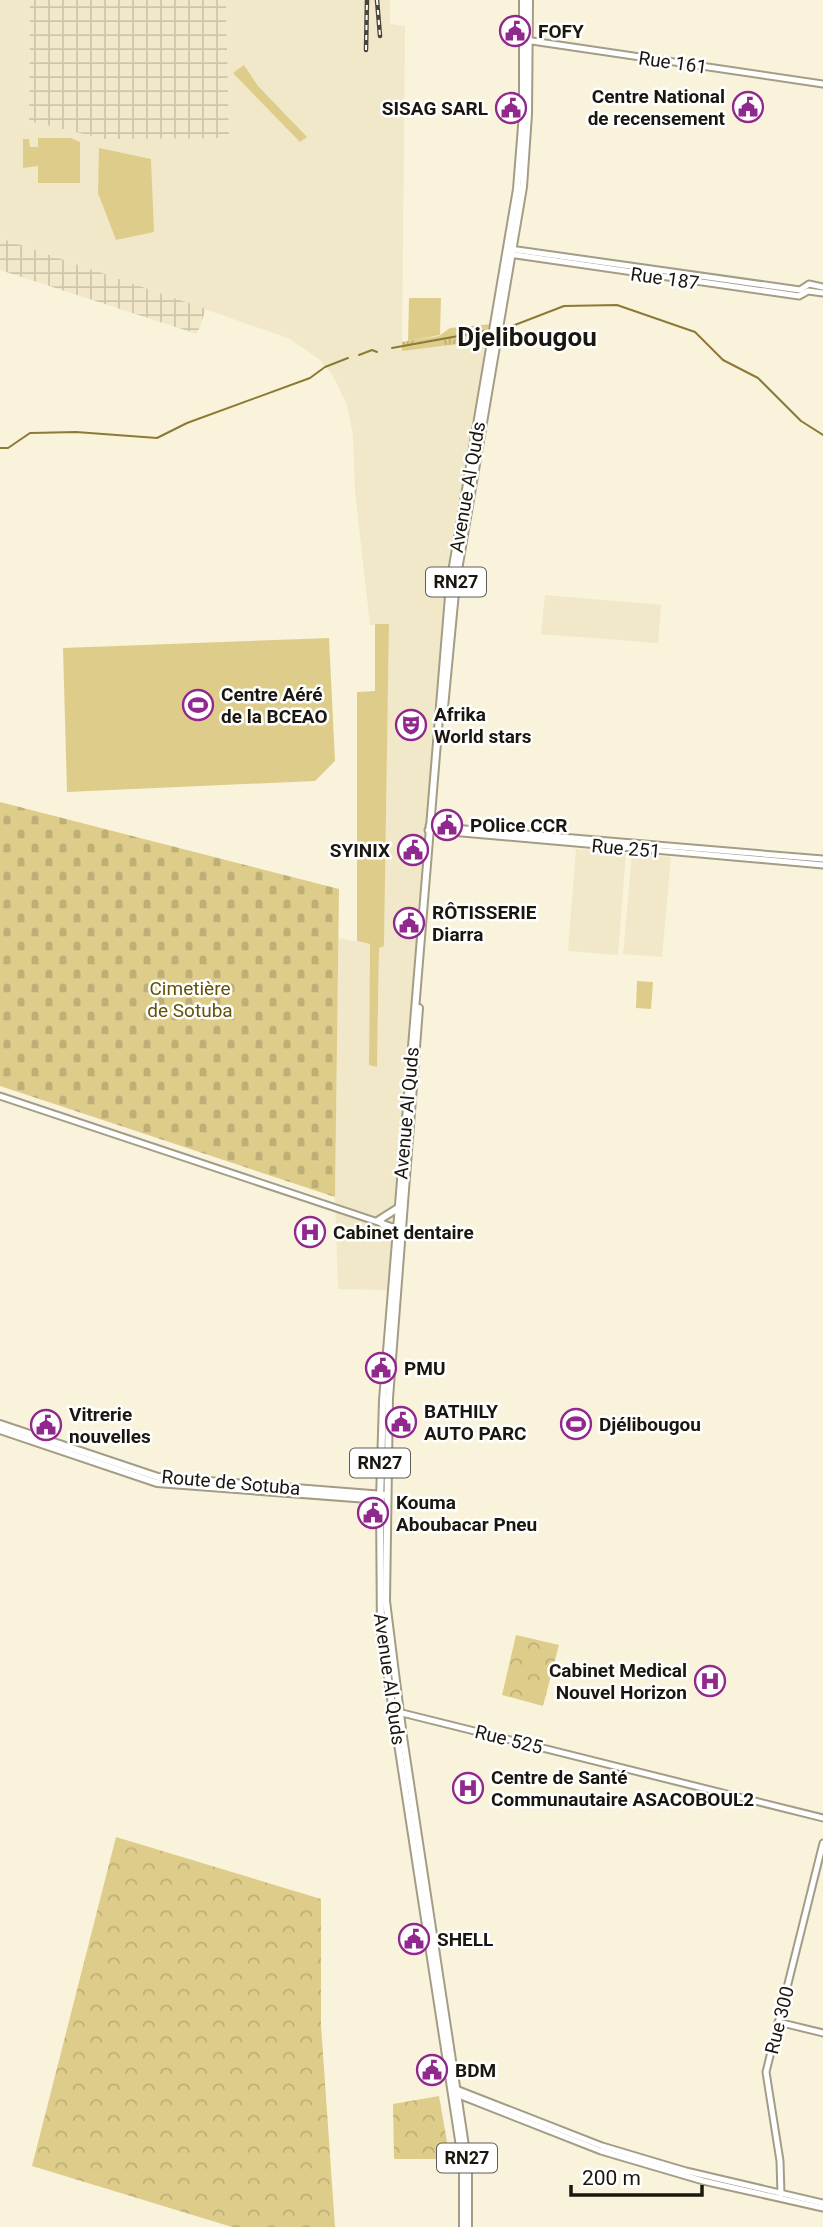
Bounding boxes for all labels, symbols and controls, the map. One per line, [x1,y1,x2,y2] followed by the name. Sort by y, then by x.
[498,14,532,48] public building icon: FOFY
[538,20,584,43] place label: FOFY
[637,46,709,79] street label: Rue 161
[588,85,726,130] place label: Centre National de recensement
[731,90,765,124] public building icon: Centre National de recensement
[494,91,528,125] public building icon: SISAG SARL
[382,97,488,120] place label: SISAG SARL
[629,262,701,295] street label: Rue 187
[457,322,597,352] district label: Djelibougou
[445,420,490,554] street label: Avenue Al Quds
[426,568,486,596] road number: RN27
[221,683,328,728] place label: Centre Aéré de la BCEAO
[181,688,215,722] sports icon: Centre Aéré de la BCEAO
[434,703,532,748] place label: Afrika World stars
[394,708,428,742] theatre icon: Afrika World stars
[430,808,464,842] public building icon: POlice CCR
[470,814,567,837] place label: POlice CCR
[396,833,430,867] public building icon: SYINIX
[591,834,661,863] street label: Rue 251
[330,839,390,862] place label: SYINIX
[432,901,537,946] place label: RÔTISSERIE Diarra
[392,906,426,940] public building icon: RÔTISSERIE Diarra
[147,977,233,1022] park label: Cimetière de Sotuba
[389,1046,424,1180] street label: Avenue Al Quds
[293,1215,327,1249] hospital icon: Cabinet dentaire
[333,1221,474,1244] place label: Cabinet dentaire
[364,1351,398,1385] public building icon: PMU
[404,1357,445,1380] place label: PMU
[424,1400,527,1445] place label: BATHILY AUTO PARC
[69,1403,151,1448] place label: Vitrerie nouvelles
[384,1405,418,1439] public building icon: BATHILY AUTO PARC
[559,1407,593,1441] sports icon: Djélibougou
[29,1408,63,1442] public building icon: Vitrerie nouvelles
[599,1413,701,1436] place label: Djélibougou
[350,1448,410,1478] road number: RN27
[161,1465,301,1500] street label: Route de Sotuba
[396,1491,537,1536] place label: Kouma Aboubacar Pneu
[356,1496,390,1530] public building icon: Kouma Aboubacar Pneu
[369,1612,410,1746] street label: Avenue Al Quds
[549,1659,687,1704] place label: Cabinet Medical Nouvel Horizon
[693,1664,727,1698] hospital icon: Cabinet Medical Nouvel Horizon
[473,1720,545,1759] street label: Rue 525
[491,1766,754,1811] place label: Centre de Santé Communautaire ASACOBOUL2
[451,1771,485,1805] hospital icon: Centre de Santé Communautaire ASACOBOUL2
[397,1922,431,1956] public building icon: SHELL
[437,1928,493,1951] place label: SHELL
[760,1984,799,2056] street label: Rue 300
[415,2053,449,2087] public building icon: BDM
[455,2059,496,2082] place label: BDM
[437,2144,497,2172] road number: RN27
[571,2154,702,2198] scale bar
[582,2166,641,2190] text: 200 m

